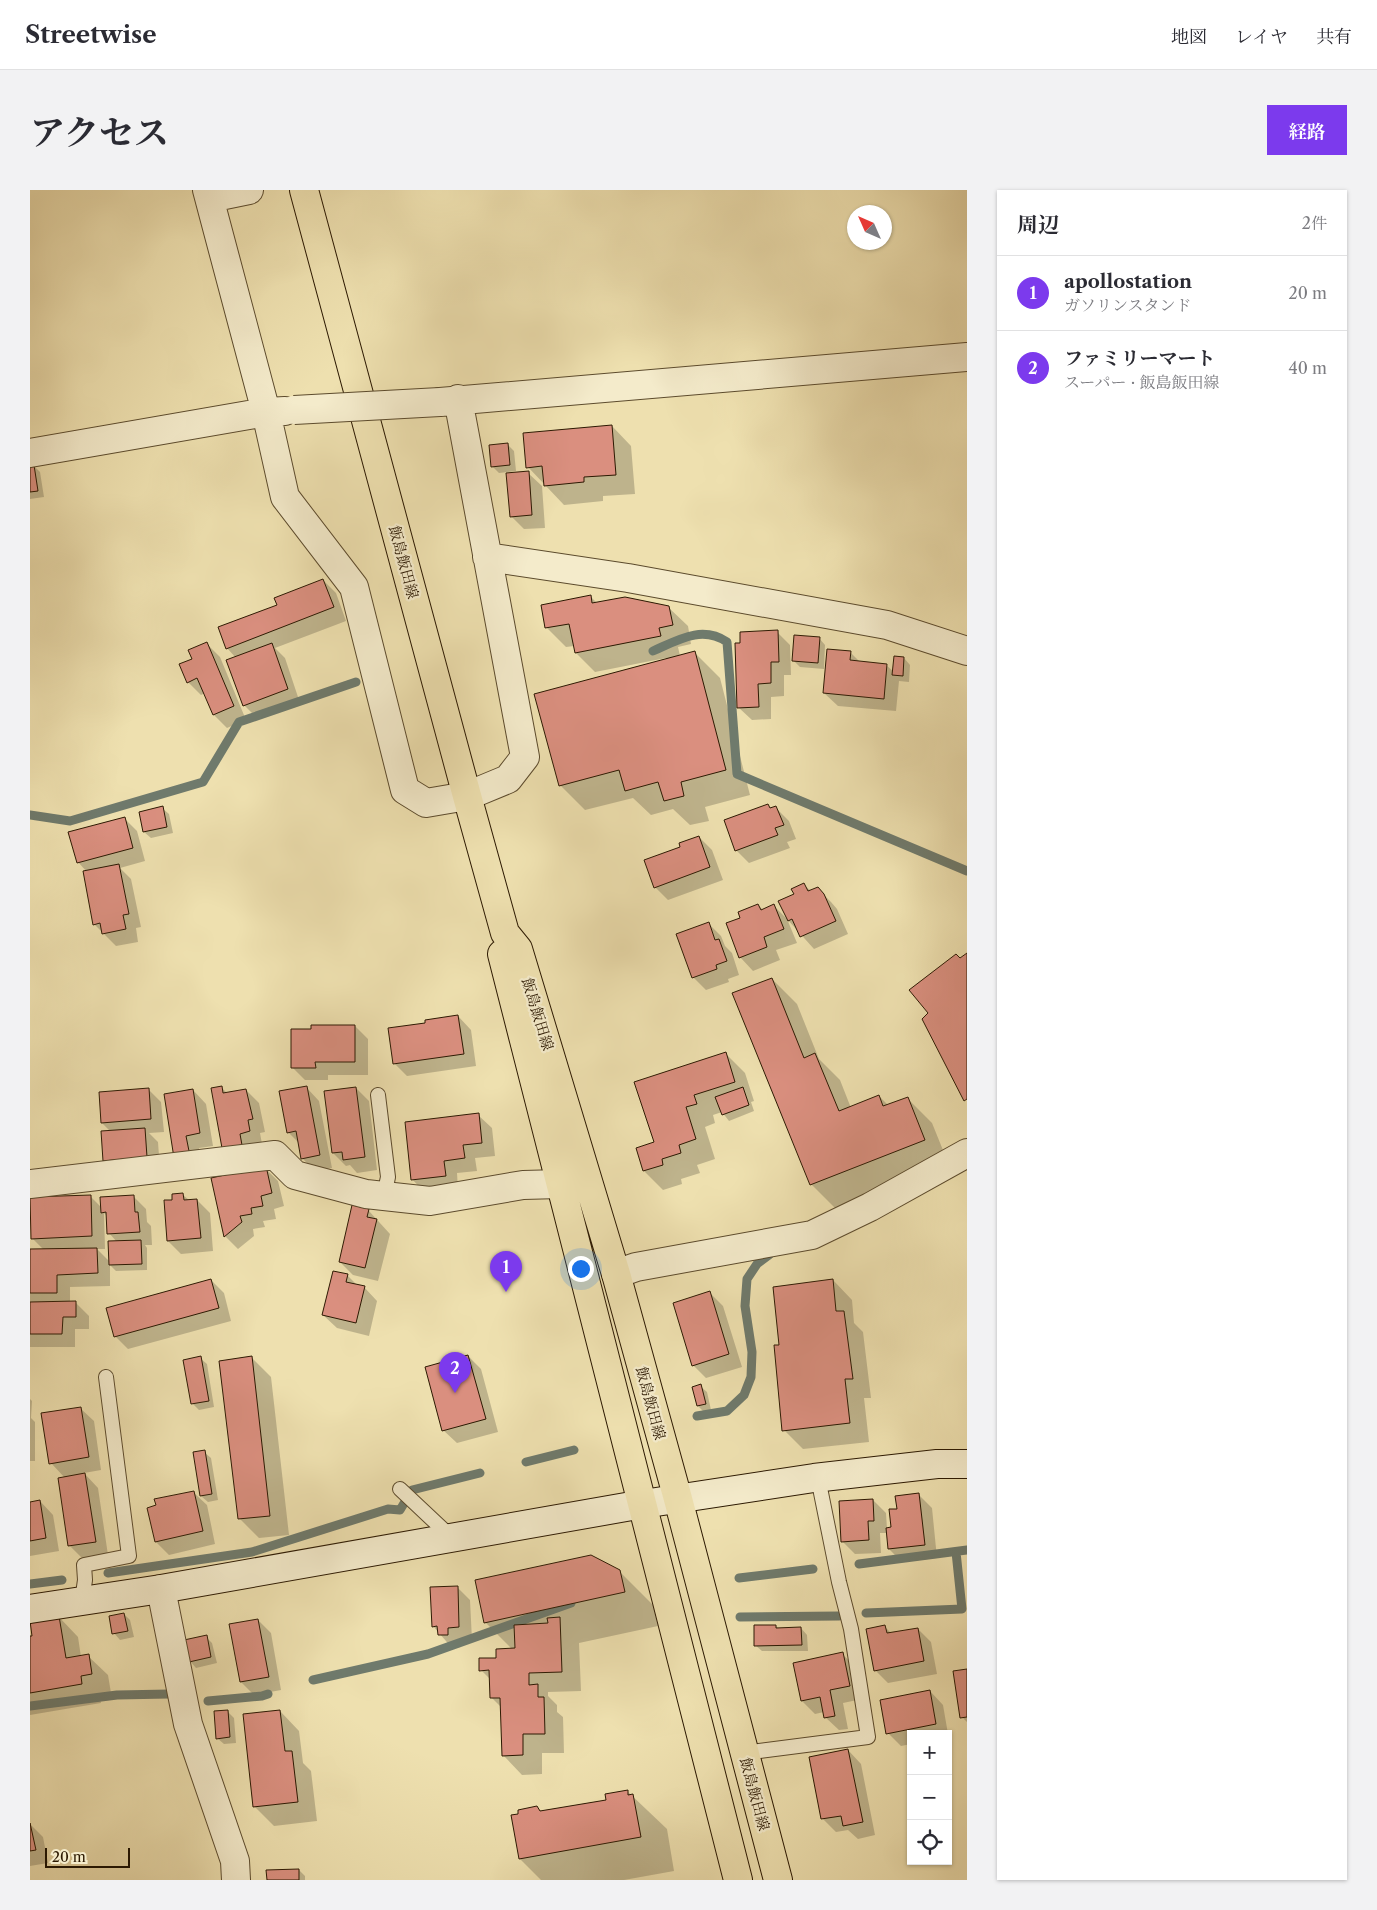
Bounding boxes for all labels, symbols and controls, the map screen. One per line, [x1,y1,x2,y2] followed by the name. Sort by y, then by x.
[25,20,157,49] text: Streetwise
[1171,26,1207,48] text: 地図
[1235,26,1288,48] text: レイヤ
[1316,26,1352,48] text: 共有
[1267,105,1347,155] button: 経路
[30,111,169,154] text: アクセス
[847,205,892,250] north arrow
[1017,212,1059,237] text: 周辺
[1302,213,1327,233] text: 2件
[1064,270,1192,293] text: apollostation
[1029,283,1037,303] text: 1
[1288,283,1327,303] text: 20 m
[1064,295,1192,315] text: ガソリンスタンド
[1064,347,1216,370] text: ファミリーマート
[1028,358,1038,378] text: 2
[1288,358,1327,378] text: 40 m
[1064,372,1219,392] text: スーパー · 飯島飯田線
[385,523,423,601] street label: 飯島飯田線
[518,975,558,1053] street label: 飯島飯田線
[490,1251,522,1292] pin: 1
[568,1256,594,1282] your location
[439,1352,471,1393] pin: 2
[632,1364,670,1442] street label: 飯島飯田線
[907,1730,952,1865] map controls
[907,1730,952,1775] button: +
[736,1755,774,1833] street label: 飯島飯田線
[907,1775,952,1820] button: −
[907,1820,952,1865] button: locate
[45,1845,130,1868] scale bar
[52,1848,86,1866] text: 20 m

